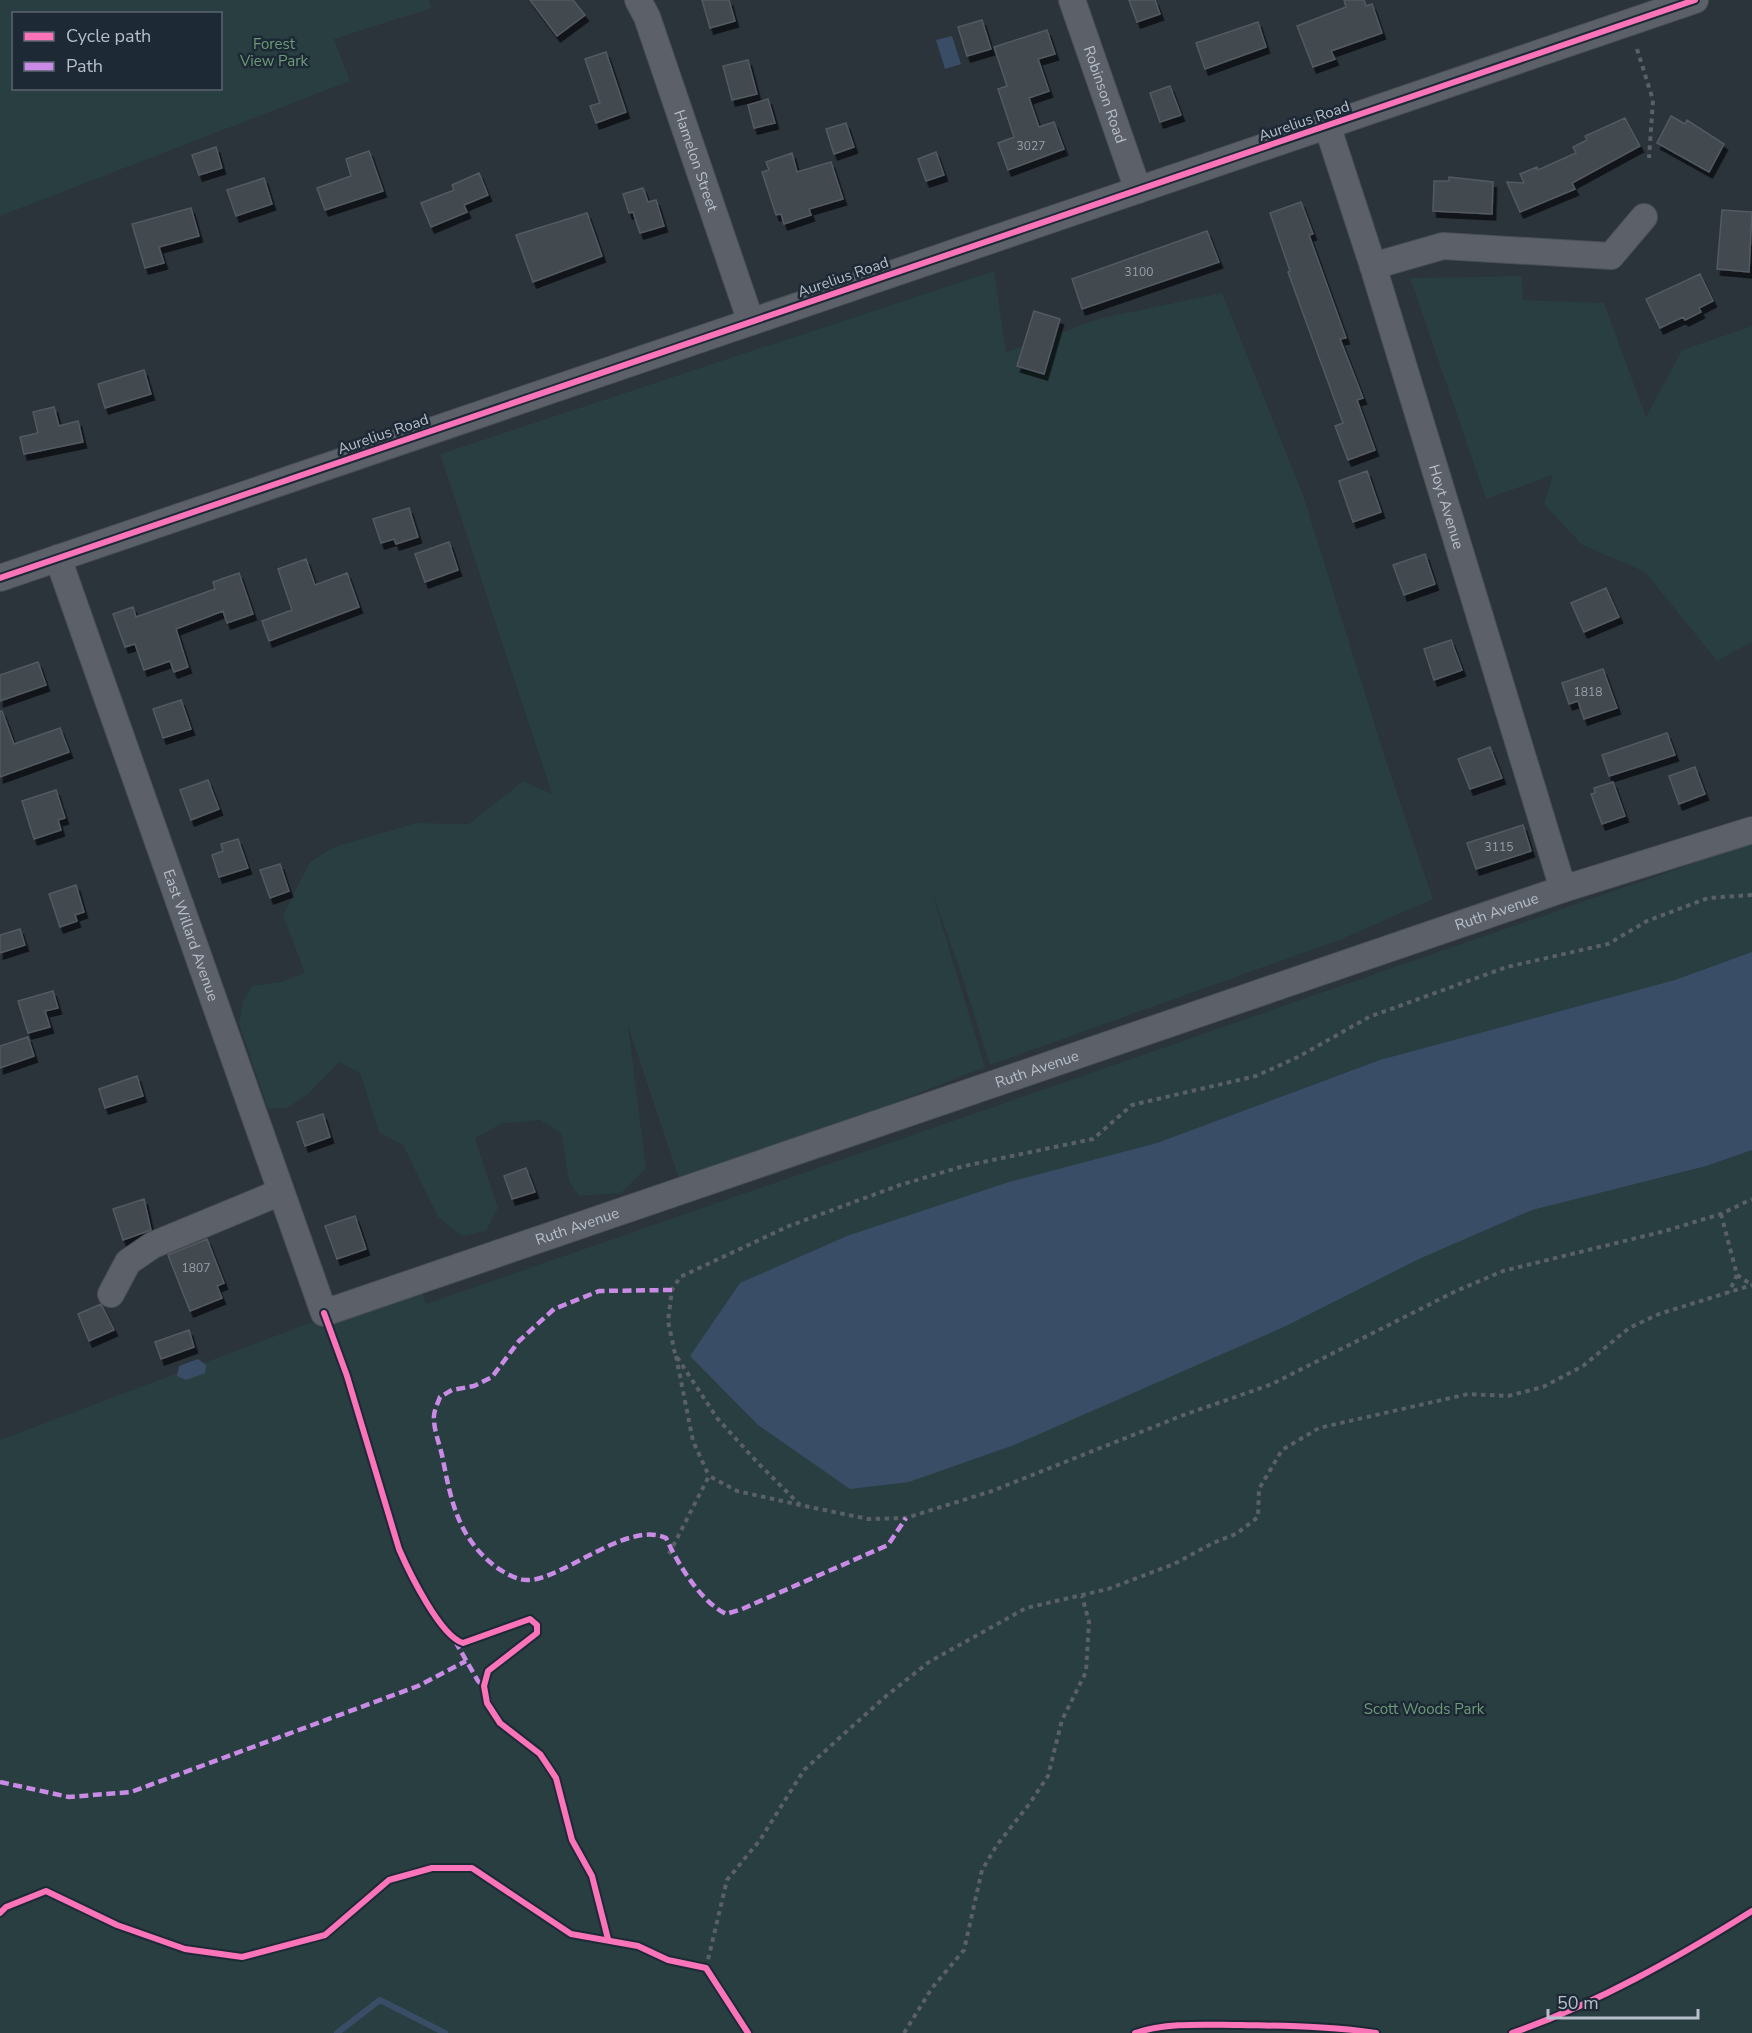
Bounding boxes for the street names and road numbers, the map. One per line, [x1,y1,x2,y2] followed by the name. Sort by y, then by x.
[1079,43,1131,146] street label: Robinson Road
[1256,96,1352,146] street label: Aurelius Road
[669,107,723,215] street label: Hamelon Street
[795,252,891,302] street label: Aurelius Road
[335,409,431,459] street label: Aurelius Road
[1424,462,1469,552] street label: Hoyt Avenue
[158,867,223,1004] street label: East Willard Avenue
[1452,888,1541,935] street label: Ruth Avenue
[992,1045,1081,1093] street label: Ruth Avenue
[533,1203,622,1250] street label: Ruth Avenue

